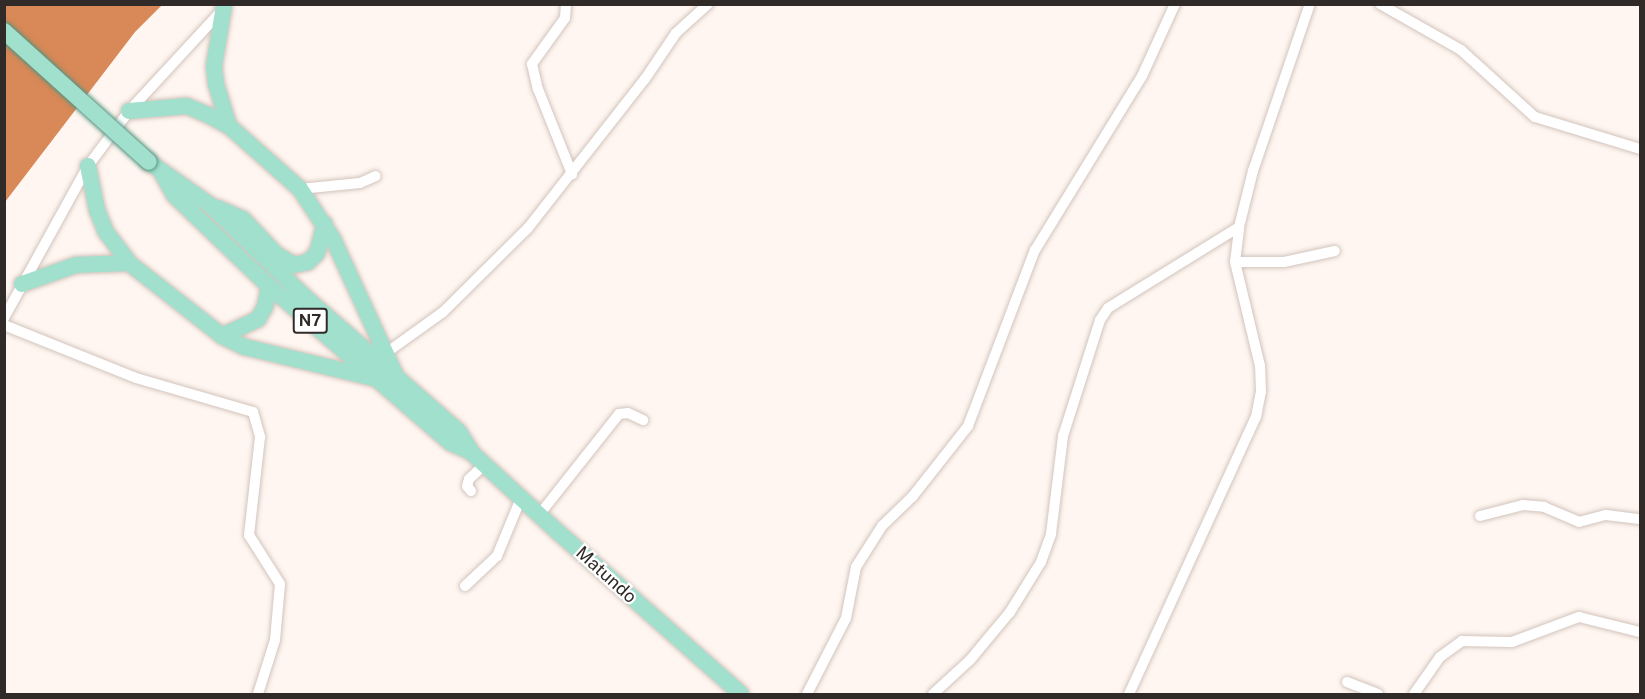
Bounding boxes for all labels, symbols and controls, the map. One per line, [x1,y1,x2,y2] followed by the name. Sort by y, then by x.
[292,308,328,334] road number: N7
[571,542,641,608] street label: Matundo

